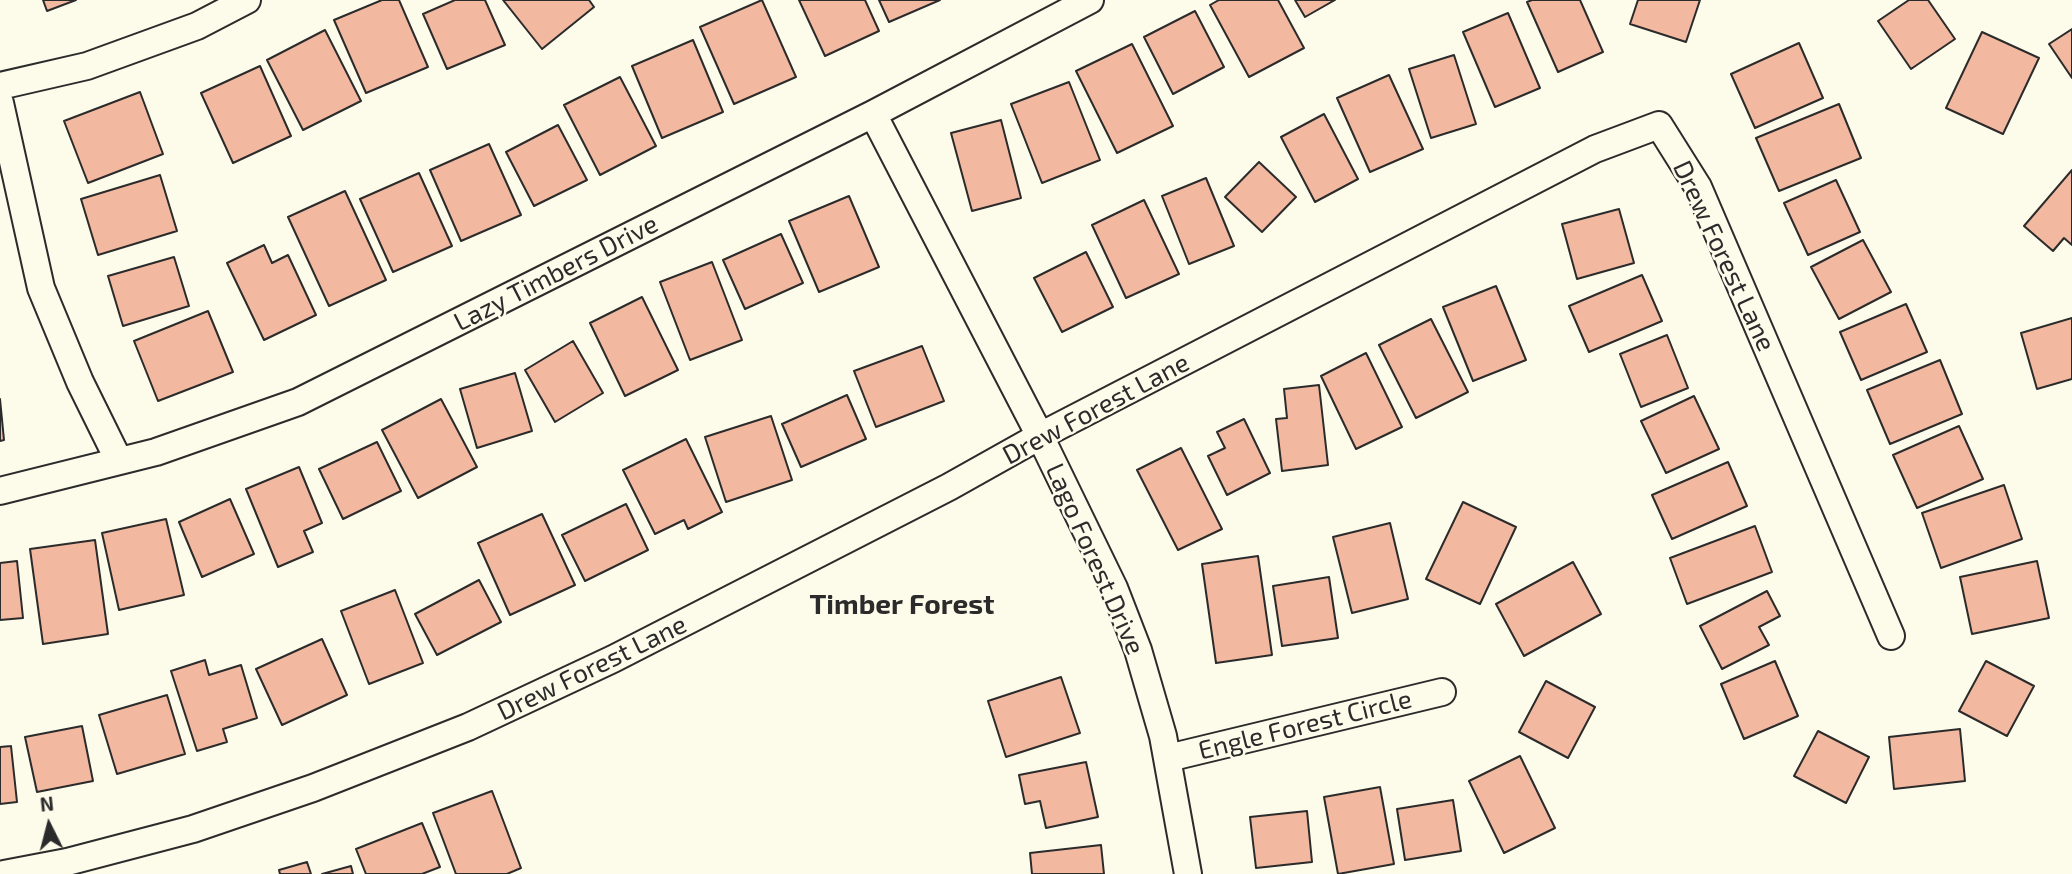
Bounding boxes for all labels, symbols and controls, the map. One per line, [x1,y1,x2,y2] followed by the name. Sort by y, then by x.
[1666,156,1782,356] street label: Drew Forest Lane
[449,208,663,338] street label: Lazy Timbers Drive
[997,347,1195,471] street label: Drew Forest Lane
[1039,459,1151,659] street label: Lago Forest Drive
[809,588,995,622] district label: Timber Forest
[492,609,692,727] street label: Drew Forest Lane
[1195,683,1415,767] street label: Engle Forest Circle
[14,790,84,860] north arrow
[39,791,55,816] text: N

